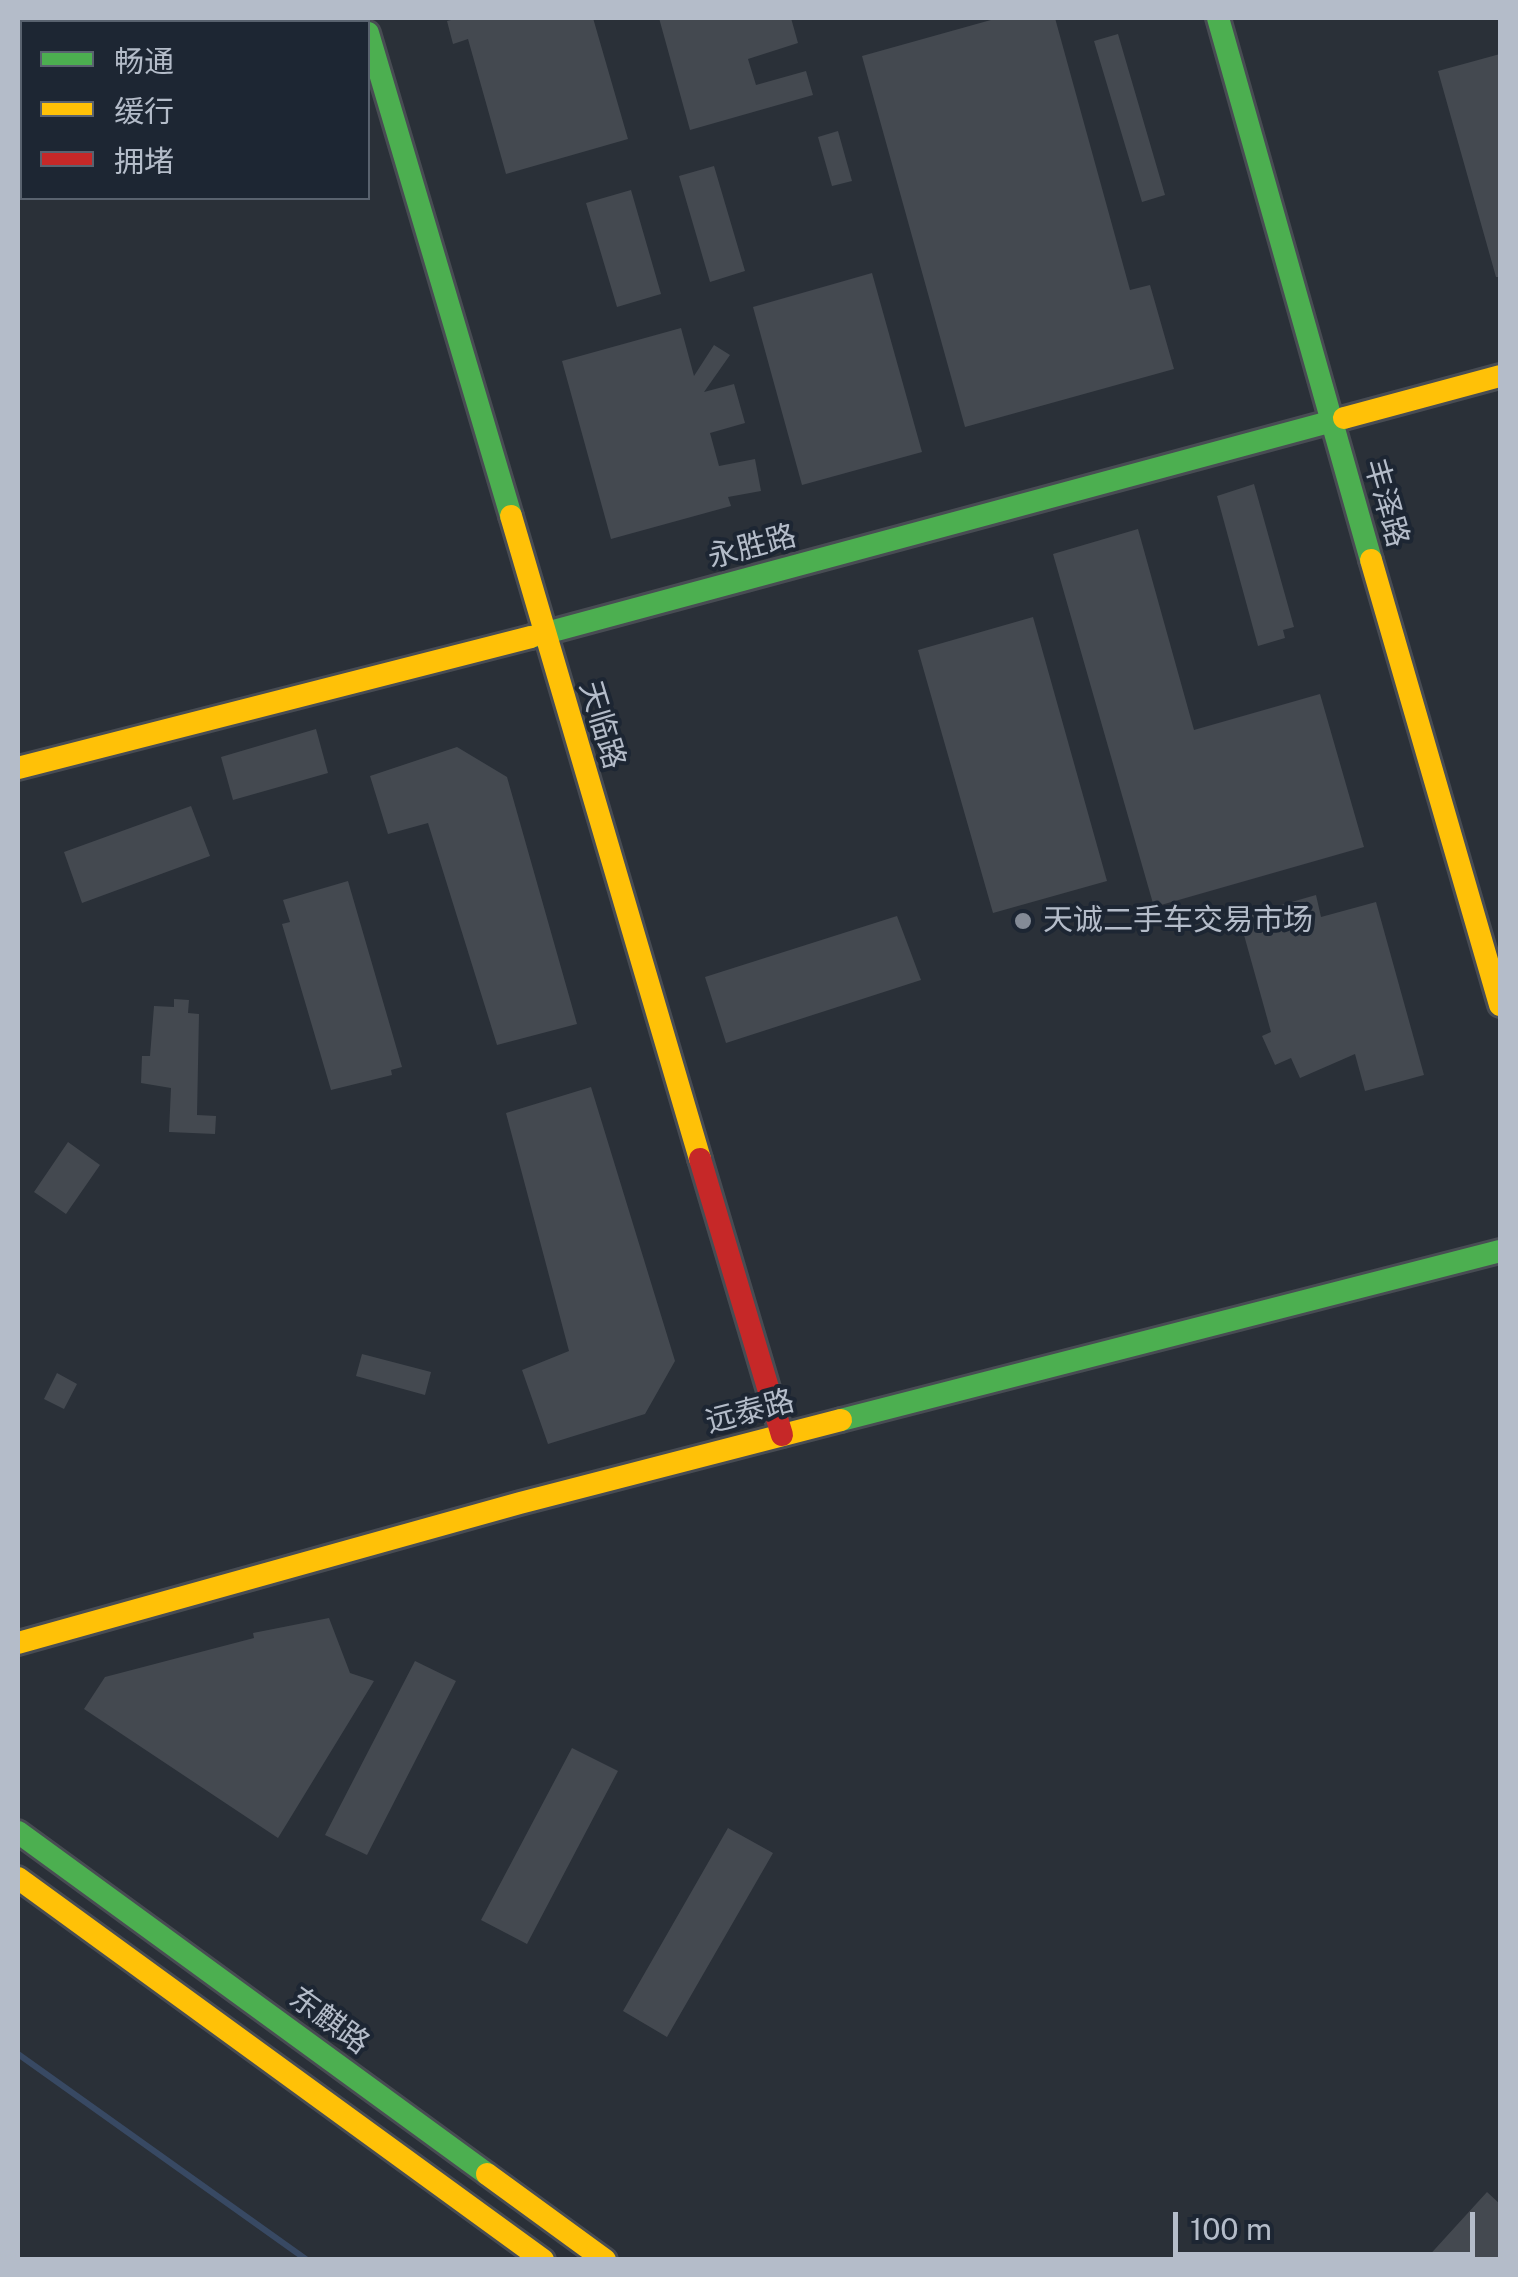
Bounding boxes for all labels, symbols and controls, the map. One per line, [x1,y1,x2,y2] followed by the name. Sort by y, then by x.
[20,20,370,200] legend
[114,43,174,79] text: 畅通
[114,93,174,129] text: 缓行
[114,143,174,179] text: 拥堵
[1356,455,1416,551] street label: 丰泽路
[704,518,800,576] street label: 永胜路
[572,677,632,773] street label: 天临路
[1043,903,1313,939] place label: 天诚二手车交易市场
[1012,910,1034,932] marker: 天诚二手车交易市场
[702,1383,798,1441] street label: 远泰路
[282,1980,376,2062] street label: 东麒路
[1178,2192,1480,2254] scale bar
[1190,2211,1272,2247] text: 100 m

